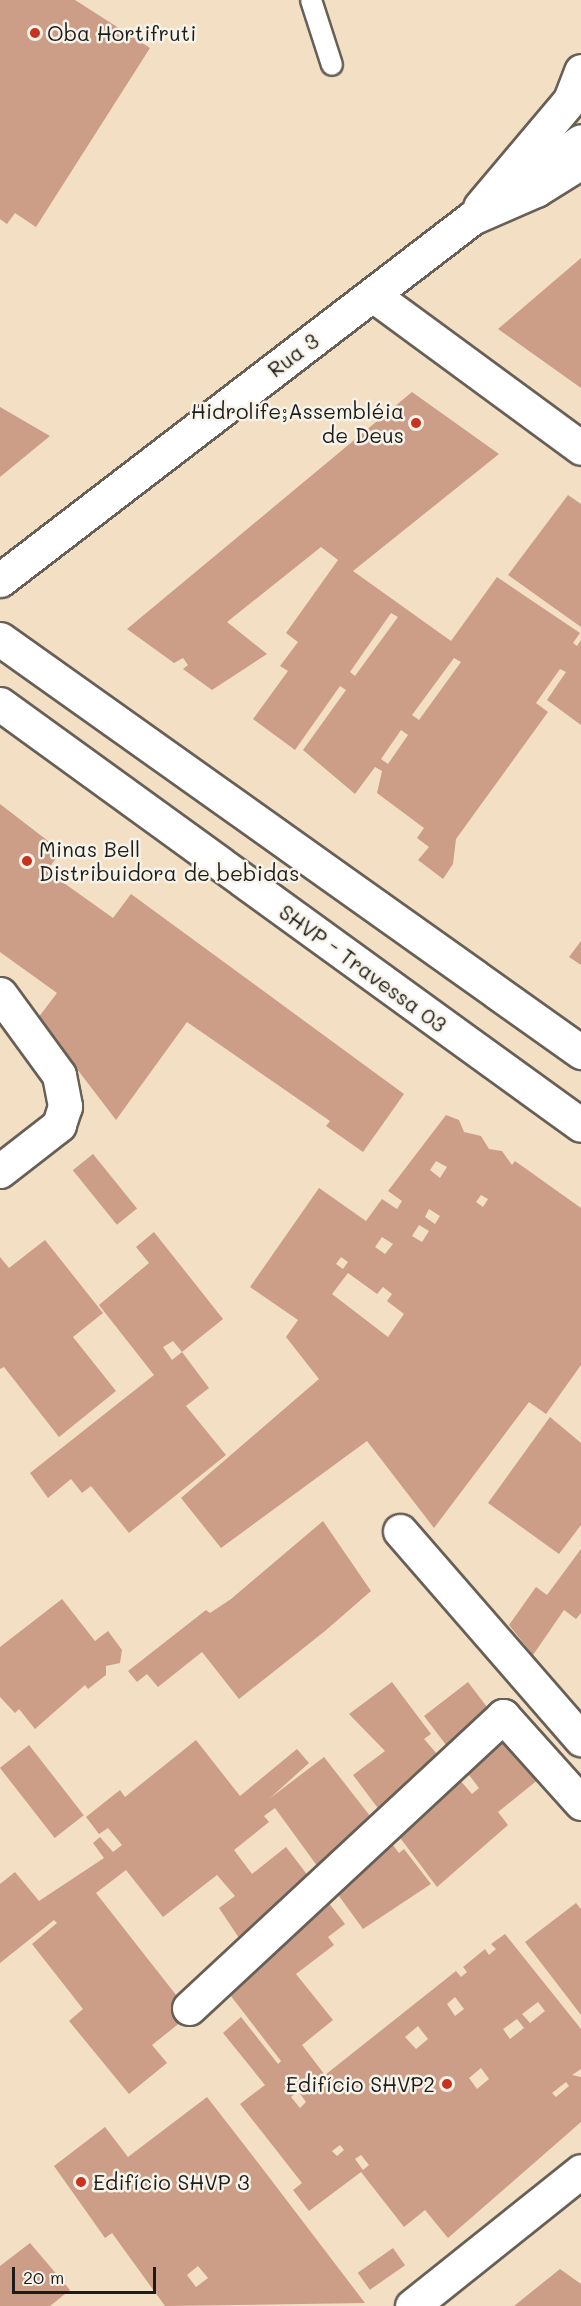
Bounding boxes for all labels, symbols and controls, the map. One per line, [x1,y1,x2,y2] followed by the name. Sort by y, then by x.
[47,20,196,46] place label: Oba Hortifruti
[28,26,42,40] marker: Oba Hortifruti
[263,328,323,382] street label: Rua 3
[191,398,404,448] place label: Hidrolife;Assembléia de Deus
[409,416,423,430] marker: Hidrolife;Assembléia de Deus
[39,836,299,886] place label: Minas Bell Distribuidora de bebidas
[20,854,34,868] marker: Minas Bell Distribuidora de bebidas
[275,899,451,1037] street label: SHVP - Travessa 03
[286,2071,435,2097] place label: Edifício SHVP2
[440,2077,454,2091] marker: Edifício SHVP2
[93,2169,250,2195] place label: Edifício SHVP 3
[74,2175,88,2189] marker: Edifício SHVP 3
[15,2255,159,2293] scale bar
[23,2265,64,2289] text: 20 m

